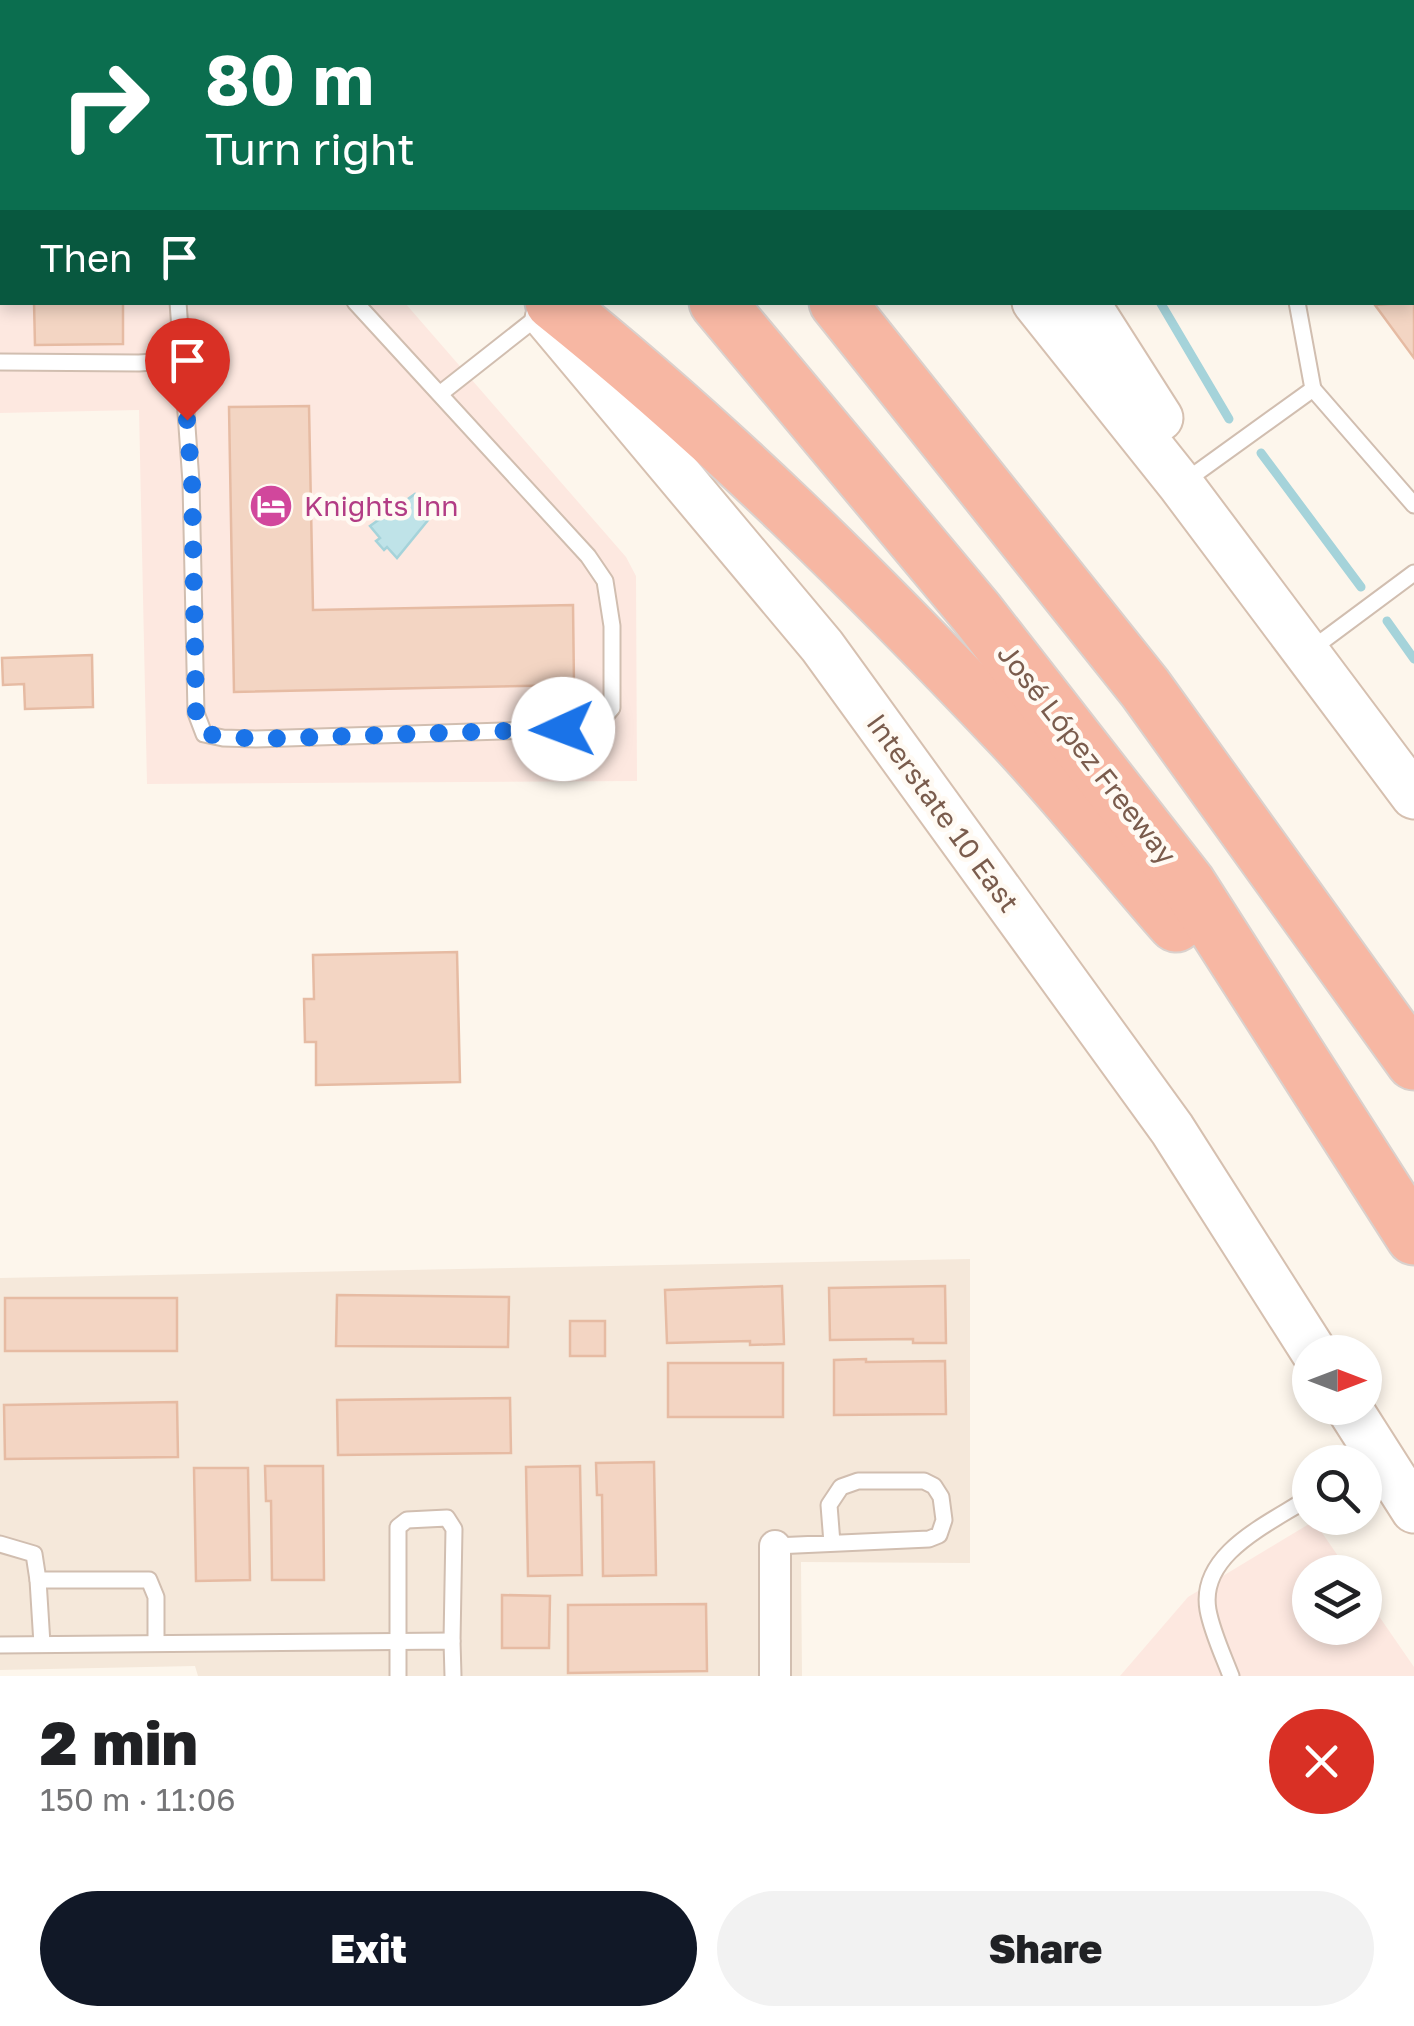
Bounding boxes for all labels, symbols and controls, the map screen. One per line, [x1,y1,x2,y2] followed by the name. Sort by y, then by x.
[205,36,374,120] text: 80 m
[40,40,170,170] icon: right
[205,121,415,175] text: Turn right
[152,230,207,285] icon: arrive
[40,235,132,280] text: Then
[145,318,230,421] pin
[160,333,215,388] icon: arrive
[248,483,294,529] hotel icon: Knights Inn
[304,489,458,522] place label: Knights Inn
[991,637,1184,871] street label: José López Freeway
[511,677,615,781] position arrow
[860,707,1026,918] street label: Interstate 10 East
[1292,1335,1382,1425] north arrow
[1292,1335,1382,1645] map controls
[1292,1445,1382,1535] button: search
[1292,1555,1382,1645] button: layers
[40,1706,198,1778] text: 2 min
[1269,1709,1374,1814] button: close
[40,1780,236,1818] text: 150 m · 11:06
[40,1891,697,2006] button: Exit
[717,1891,1374,2006] button: Share

